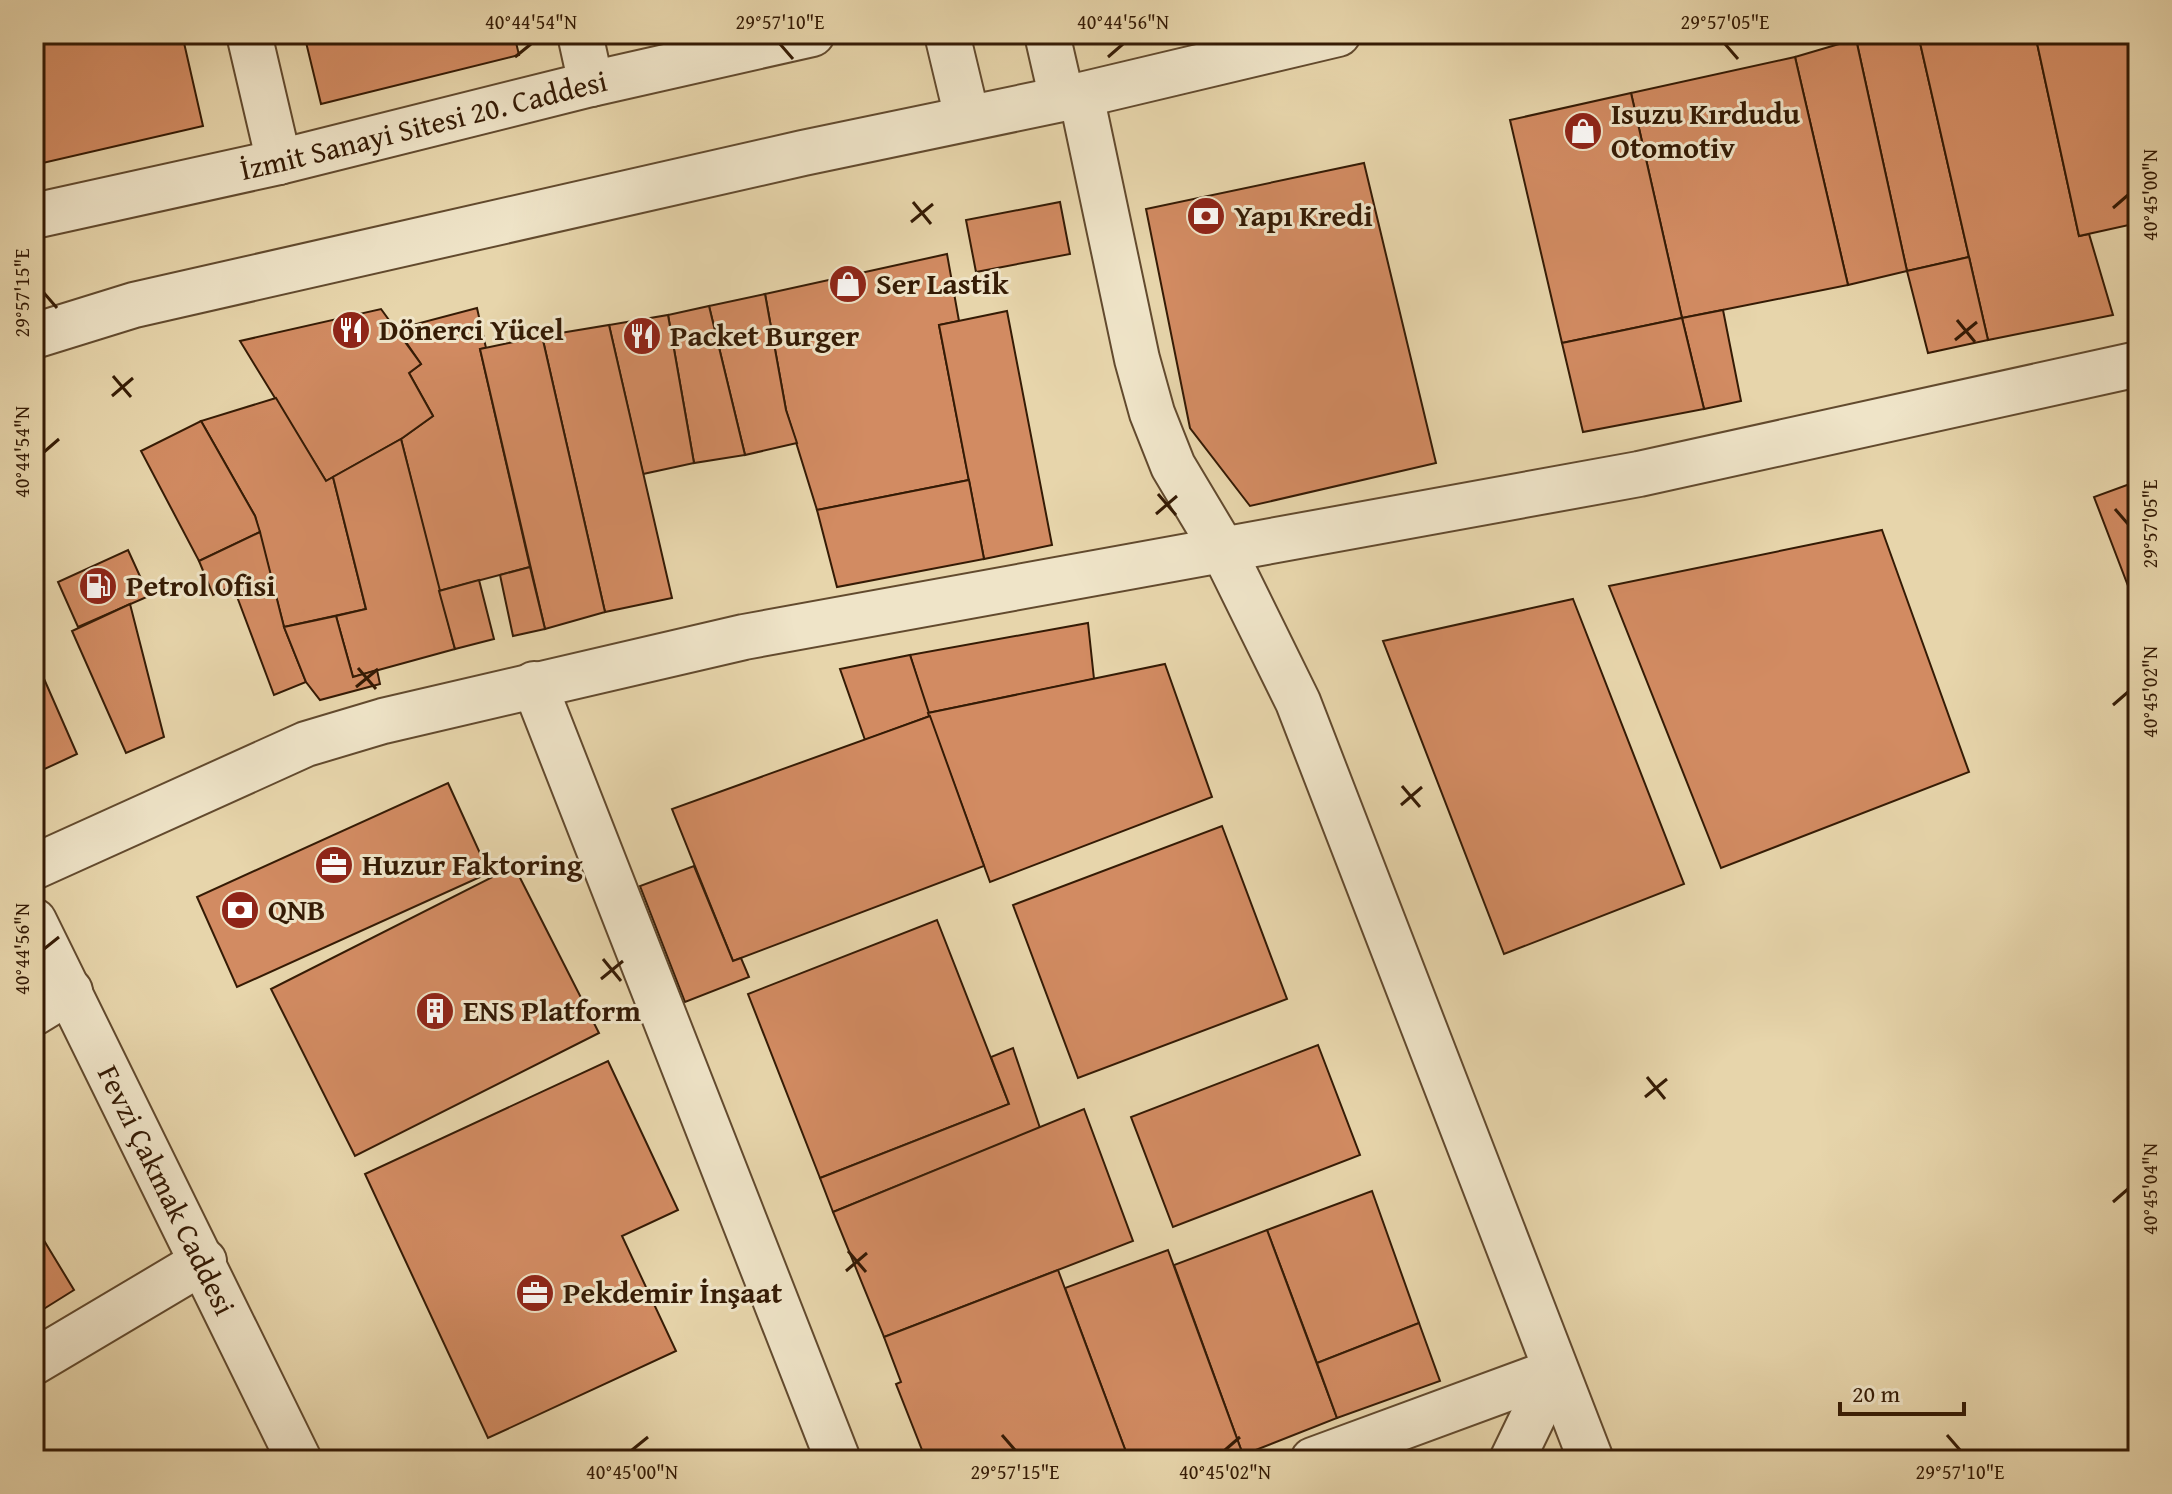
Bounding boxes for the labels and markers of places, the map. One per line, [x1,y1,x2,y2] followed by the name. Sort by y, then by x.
[1611,91,1801,169] place label: Isuzu Kırdudu Otomotiv
[1562,110,1604,152] shop icon: Isuzu Kırdudu Otomotiv
[1234,193,1373,237] place label: Yapı Kredi
[1185,195,1227,237] bank icon: Yapı Kredi
[876,261,1009,305] place label: Ser Lastik
[827,263,869,305] shop icon: Ser Lastik
[379,307,564,351] place label: Dönerci Yücel
[330,309,372,351] restaurant icon: Dönerci Yücel
[670,313,859,357] place label: Packet Burger
[621,315,663,357] restaurant icon: Packet Burger
[126,563,276,607] place label: Petrol Ofisi
[77,565,119,607] fuel station icon: Petrol Ofisi
[362,842,583,886] place label: Huzur Faktoring
[313,844,355,886] office icon: Huzur Faktoring
[268,887,325,931] place label: QNB
[219,889,261,931] bank icon: QNB
[463,988,641,1032] place label: ENS Platform
[414,990,456,1032] building icon: ENS Platform
[563,1270,783,1314] place label: Pekdemir İnşaat
[514,1272,556,1314] office icon: Pekdemir İnşaat

